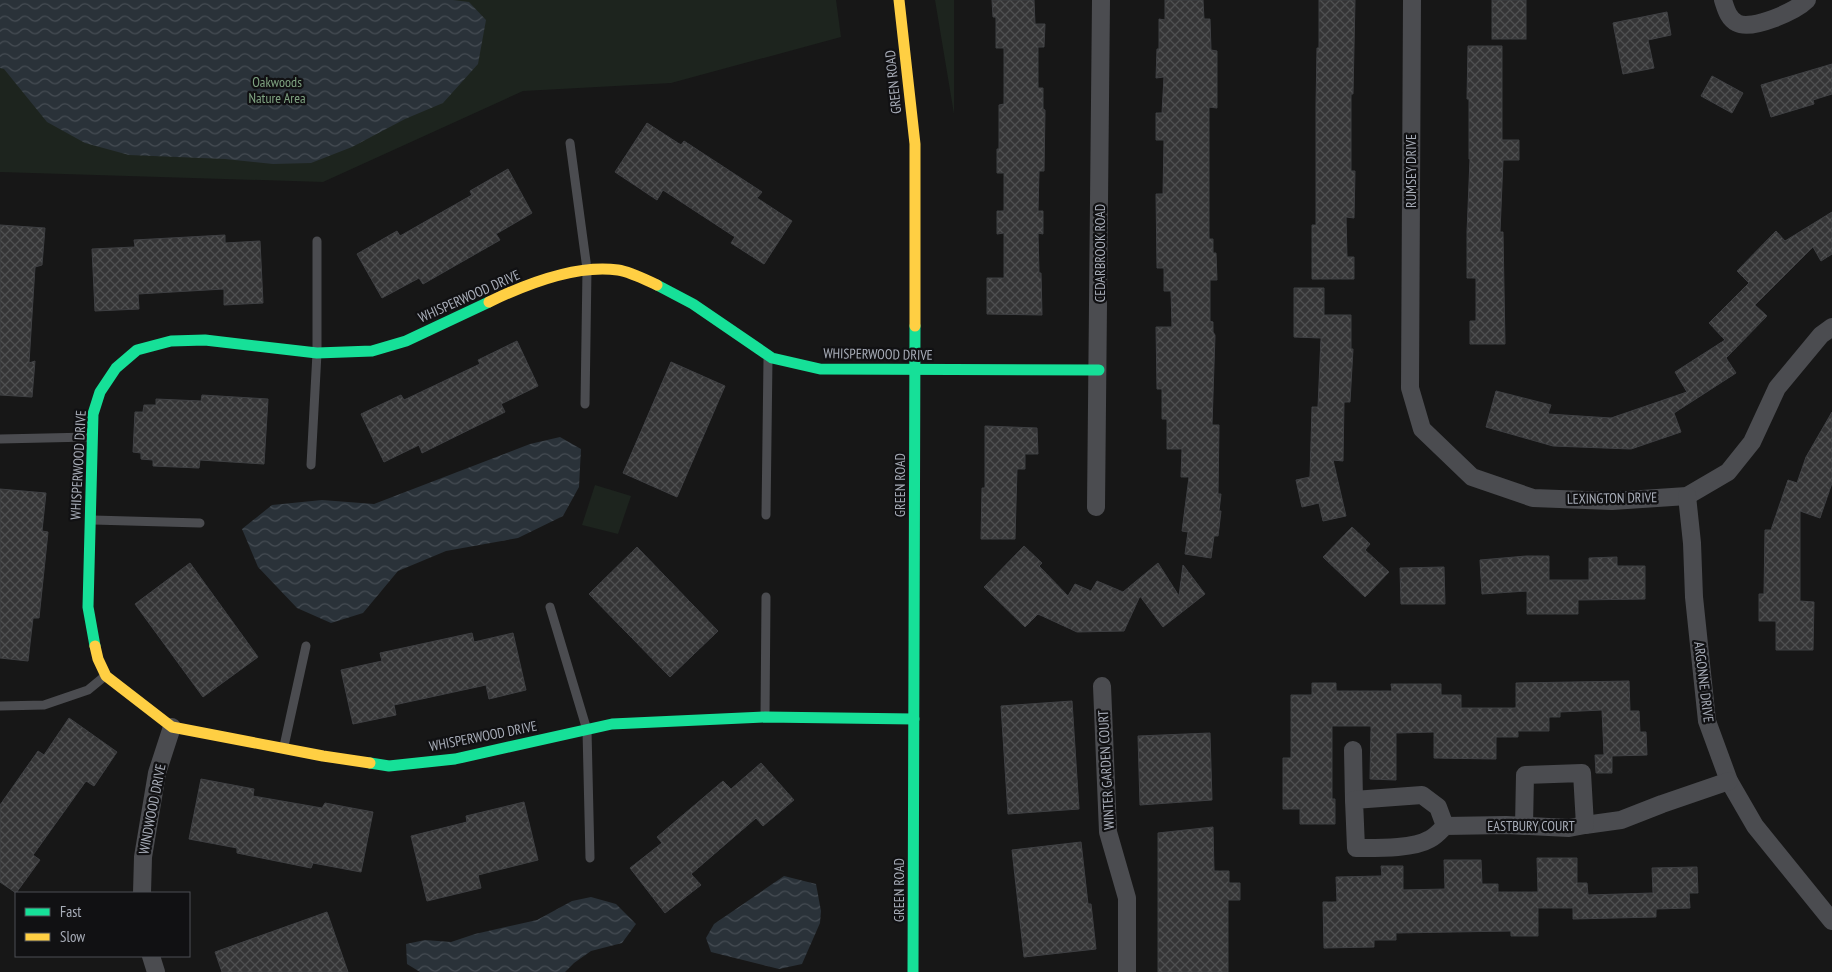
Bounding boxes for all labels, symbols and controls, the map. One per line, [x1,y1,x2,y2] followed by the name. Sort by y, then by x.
[881,49,905,115] street label: GREEN ROAD
[248,73,306,107] park label: Oakwoods Nature Area
[1402,134,1420,208] street label: RUMSEY DRIVE
[1091,204,1109,302] street label: CEDARBROOK ROAD
[415,266,523,326] street label: WHISPERWOOD DRIVE
[823,344,933,364] street label: WHISPERWOOD DRIVE
[66,410,90,520] street label: WHISPERWOOD DRIVE
[891,453,909,517] street label: GREEN ROAD
[1567,488,1657,508] street label: LEXINGTON DRIVE
[1690,641,1718,723] street label: ARGONNE DRIVE
[1094,709,1118,830] street label: WINTER GARDEN COURT
[428,717,538,755] street label: WHISPERWOOD DRIVE
[134,762,170,856] street label: WINDWOOD DRIVE
[1487,817,1575,835] street label: EASTBURY COURT
[890,858,908,922] street label: GREEN ROAD
[15,892,190,957] legend
[60,902,81,921] text: Fast
[60,927,85,946] text: Slow

